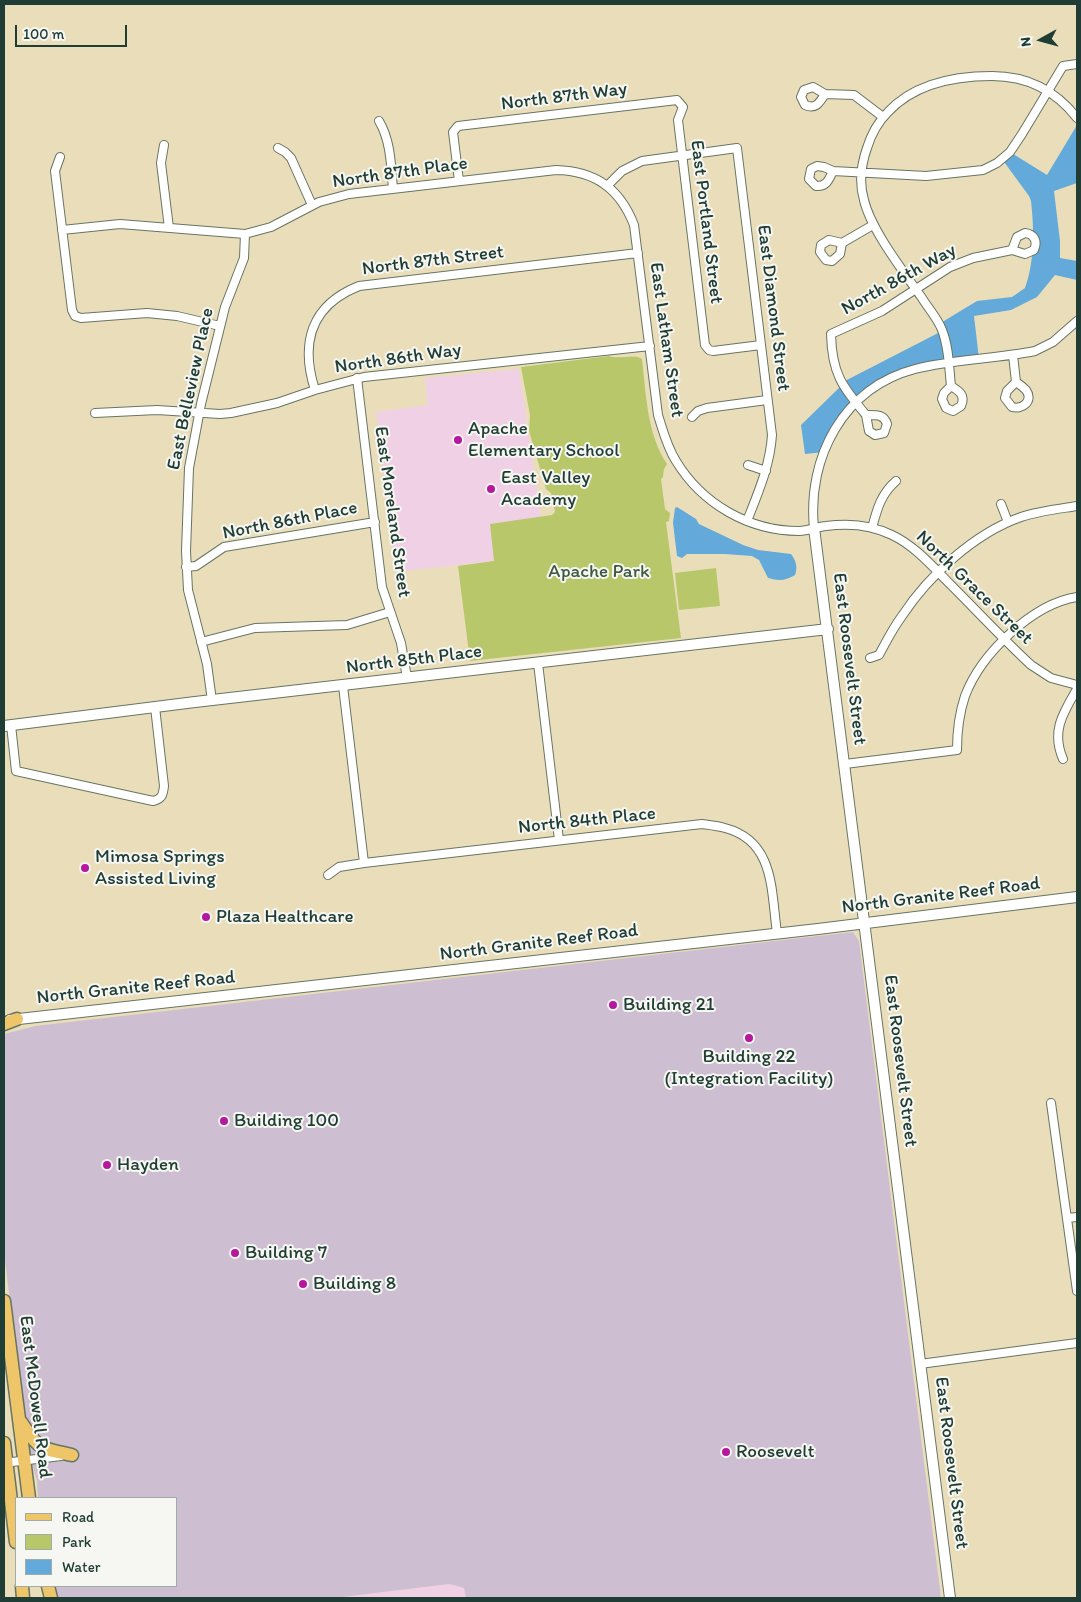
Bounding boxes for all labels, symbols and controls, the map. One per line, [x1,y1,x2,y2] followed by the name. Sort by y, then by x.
[18,15,130,47] scale bar
[1016,15,1066,65] north arrow
[23,25,64,43] text: 100 m
[1017,36,1035,48] text: N
[500,78,628,116] street label: North 87th Way
[685,139,727,305] street label: East Portland Street
[331,152,469,194] street label: North 87th Place
[751,223,795,393] street label: East Diamond Street
[838,239,960,321] street label: North 86th Way
[361,241,505,281] street label: North 87th Street
[644,261,688,419] street label: East Latham Street
[163,306,219,472] street label: East Belleview Place
[333,339,463,379] street label: North 86th Way
[468,418,620,462] place label: Apache Elementary School
[369,425,415,599] street label: East Moreland Street
[452,434,464,446] marker: Apache Elementary School
[501,467,590,511] place label: East Valley Academy
[485,483,497,495] marker: East Valley Academy
[221,497,359,545] street label: North 86th Place
[911,526,1037,650] street label: North Grace Street
[548,561,650,583] park label: Apache Park
[827,572,871,746] street label: East Roosevelt Street
[345,640,483,680] street label: North 85th Place
[517,802,657,840] street label: North 84th Place
[95,846,225,890] place label: Mimosa Springs Assisted Living
[79,862,91,874] marker: Mimosa Springs Assisted Living
[841,873,1041,919] street label: North Granite Reef Road
[216,906,354,928] place label: Plaza Healthcare
[200,911,212,923] marker: Plaza Healthcare
[439,920,639,966] street label: North Granite Reef Road
[36,966,236,1010] street label: North Granite Reef Road
[878,974,922,1148] street label: East Roosevelt Street
[623,994,715,1016] place label: Building 21
[607,999,619,1011] marker: Building 21
[743,1032,755,1044] marker: Building 22 (Integration Facility)
[665,1046,833,1090] place label: Building 22 (Integration Facility)
[234,1110,339,1132] place label: Building 100
[218,1115,230,1127] marker: Building 100
[117,1154,179,1176] place label: Hayden
[101,1159,113,1171] marker: Hayden
[245,1242,327,1264] place label: Building 7
[229,1247,241,1259] marker: Building 7
[313,1273,396,1295] place label: Building 8
[297,1278,309,1290] marker: Building 8
[14,1314,56,1480] street label: East McDowell Road
[929,1376,973,1550] street label: East Roosevelt Street
[736,1441,815,1463] place label: Roosevelt
[720,1446,732,1458] marker: Roosevelt
[15,1497,178,1587] legend
[62,1508,94,1526] text: Road
[62,1533,92,1551] text: Park
[62,1558,100,1576] text: Water

